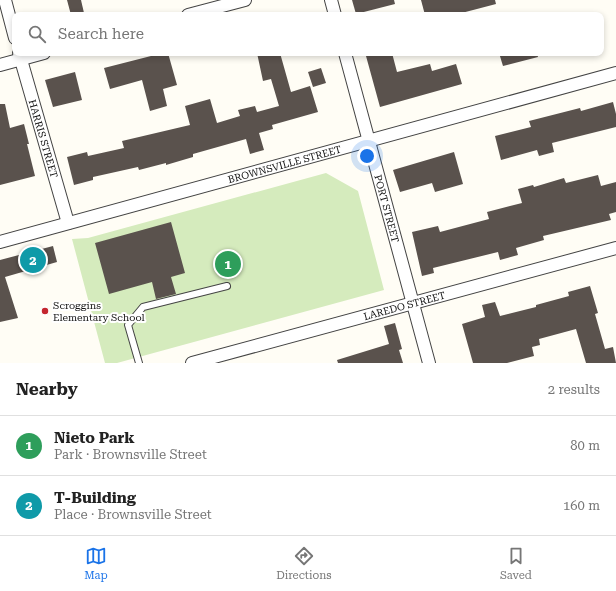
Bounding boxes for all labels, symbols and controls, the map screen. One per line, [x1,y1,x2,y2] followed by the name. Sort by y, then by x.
[12,12,604,56] search box
[26,23,48,45] icon: search
[58,25,144,43] text: Search here
[27,98,60,179] street label: HARRIS STREET
[227,143,343,185] street label: BROWNSVILLE STREET
[357,146,377,166] your location
[373,173,402,244] street label: PORT STREET
[20,245,46,275] pin: 2
[215,249,241,279] pin: 1
[362,289,447,322] street label: LAREDO STREET
[53,300,145,323] place label: Scroggins Elementary School
[40,306,50,316] marker: Scroggins Elementary School
[16,379,78,399] text: Nearby
[548,382,600,397] text: 2 results
[54,429,135,447] text: Nieto Park
[25,438,33,453] text: 1
[570,438,600,453] text: 80 m
[54,447,207,462] text: Park · Brownsville Street
[54,489,136,507] text: T-Building
[25,498,33,513] text: 2
[563,498,600,513] text: 160 m
[54,507,212,522] text: Place · Brownsville Street
[84,545,108,582] tab: Map
[276,545,332,582] tab: Directions
[500,545,532,582] tab: Saved

